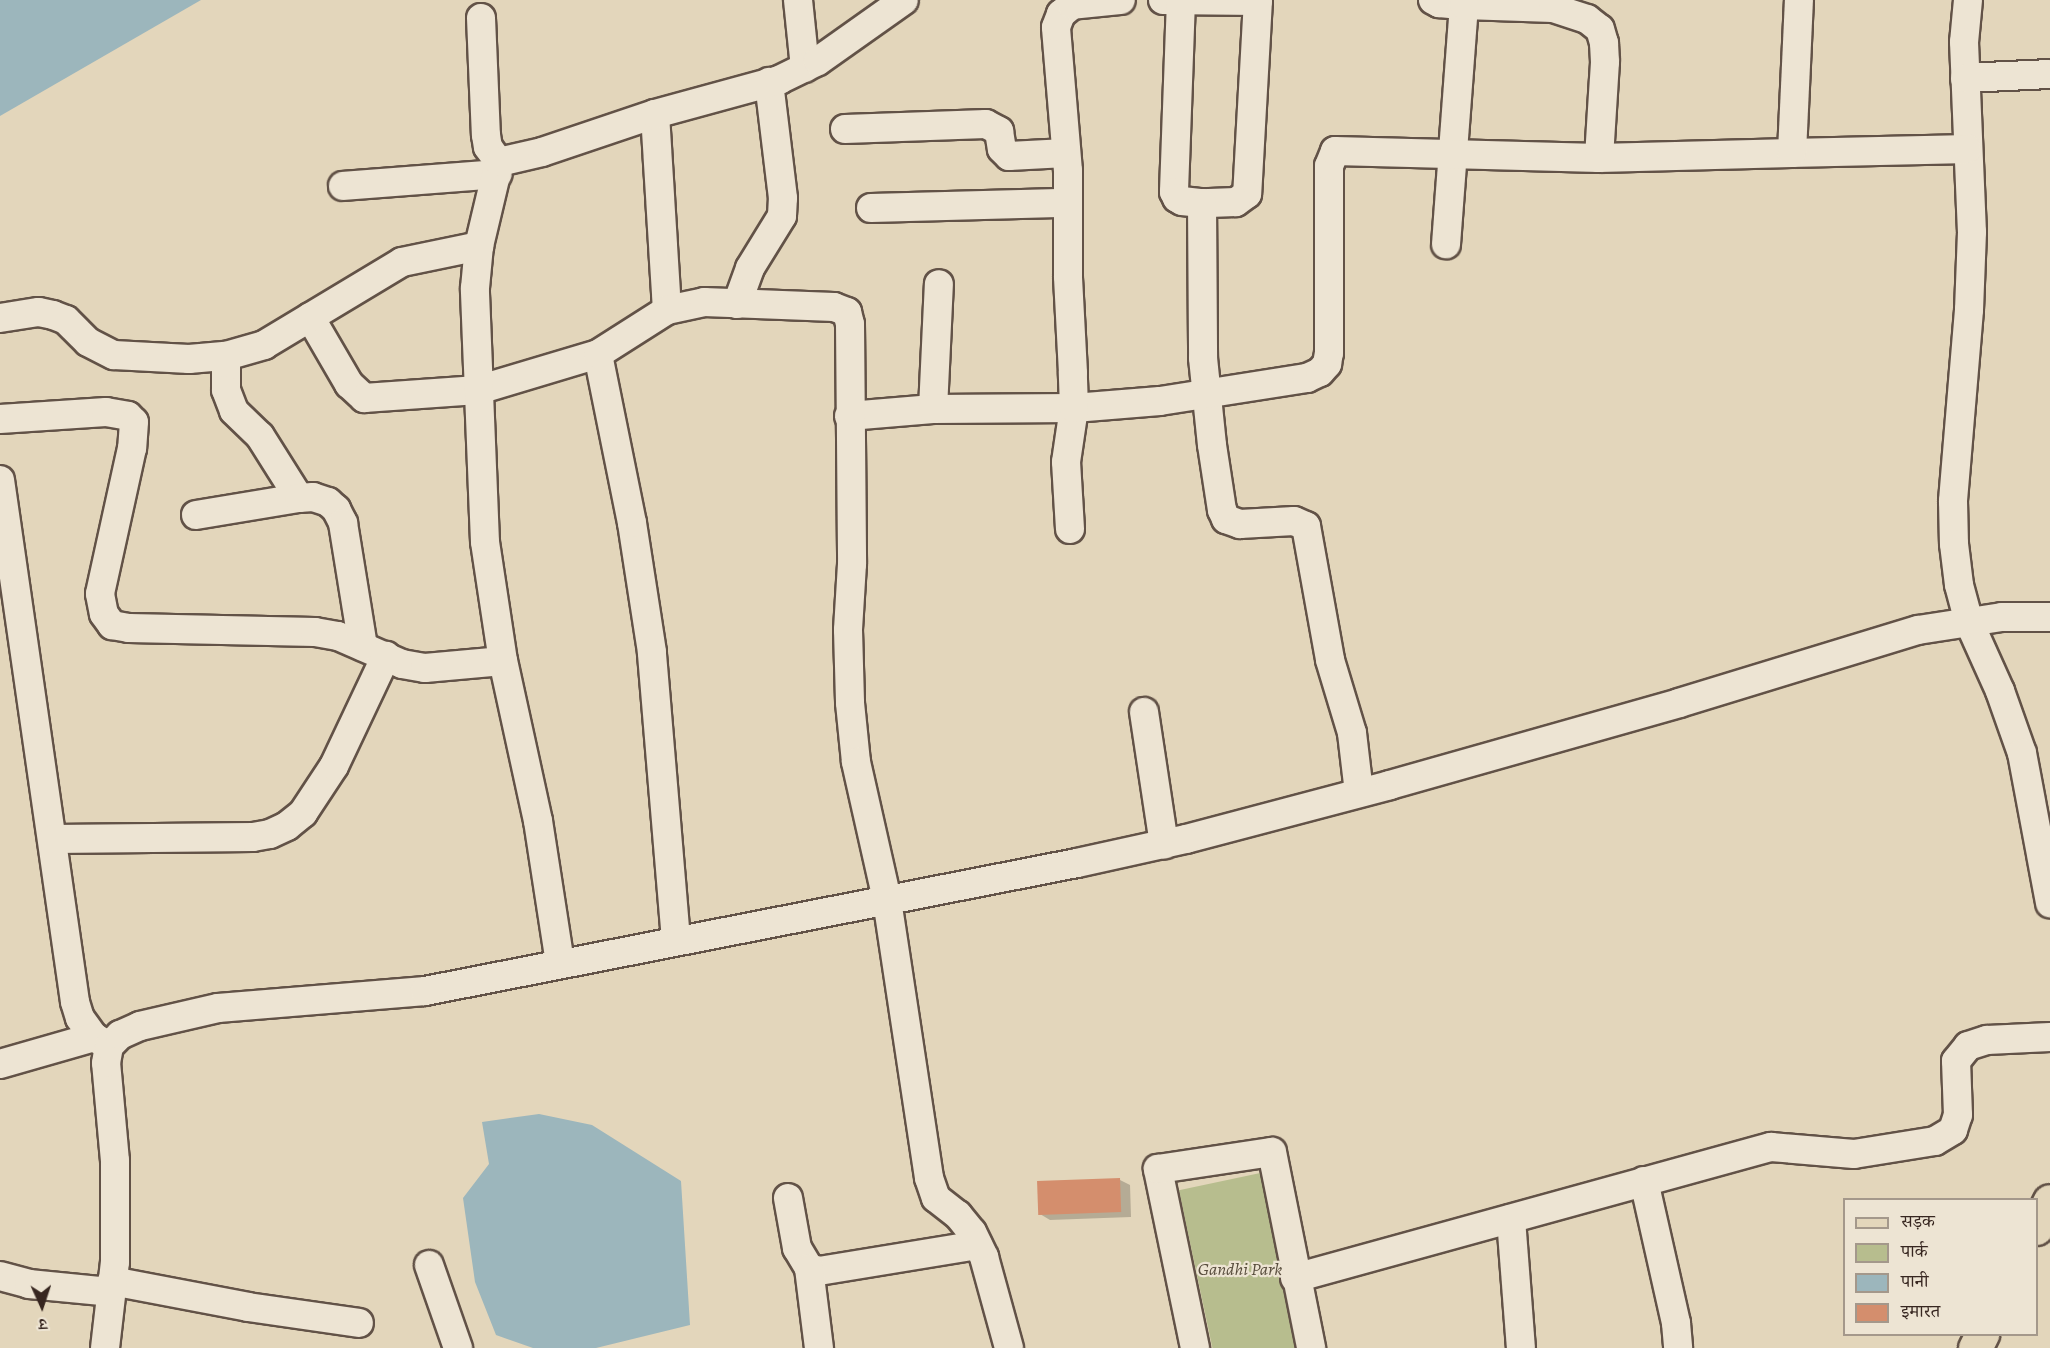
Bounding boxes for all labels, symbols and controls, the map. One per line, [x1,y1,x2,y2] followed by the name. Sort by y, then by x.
[1843,1198,2038,1336] legend
[1901,1209,1935,1233] text: सड़क
[1901,1239,1928,1263] text: पार्क
[1198,1258,1282,1280] park label: Gandhi Park
[1901,1269,1928,1293] text: पानी
[12,1276,72,1336] north arrow
[1901,1299,1940,1323] text: इमारत
[38,1313,48,1335] text: उ

